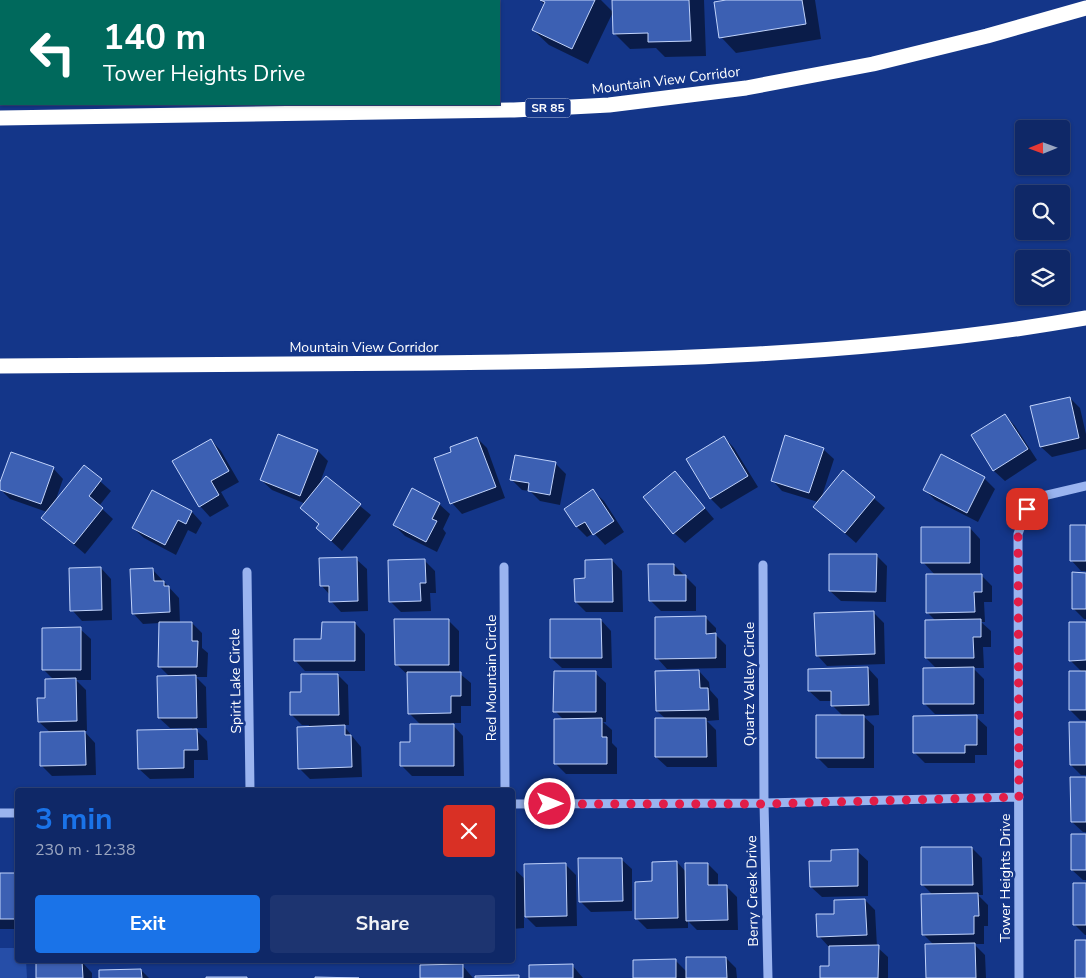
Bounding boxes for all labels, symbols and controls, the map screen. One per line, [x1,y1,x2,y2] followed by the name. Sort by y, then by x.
[103,14,206,61] text: 140 m
[20,20,85,85] icon: left
[103,59,305,89] text: Tower Heights Drive
[591,62,741,99] street label: Mountain View Corridor
[526,99,570,118] road number: SR 85
[1015,120,1070,175] north arrow
[1015,120,1070,305] map controls
[1015,185,1070,240] button: search
[1015,250,1070,305] button: layers
[289,338,439,357] street label: Mountain View Corridor
[1006,488,1048,530] pin
[1013,495,1041,523] icon: arrive
[482,615,501,741] street label: Red Mountain Circle
[740,622,759,746] street label: Quartz Valley Circle
[225,628,246,734] street label: Spirit Lake Circle
[523,777,575,829] position arrow
[35,799,113,840] text: 3 min
[443,805,495,857] button: close
[996,814,1015,942] street label: Tower Heights Drive
[742,835,763,947] street label: Berry Creek Drive
[35,839,136,861] text: 230 m · 12:38
[35,895,260,953] button: Exit
[270,895,495,953] button: Share

